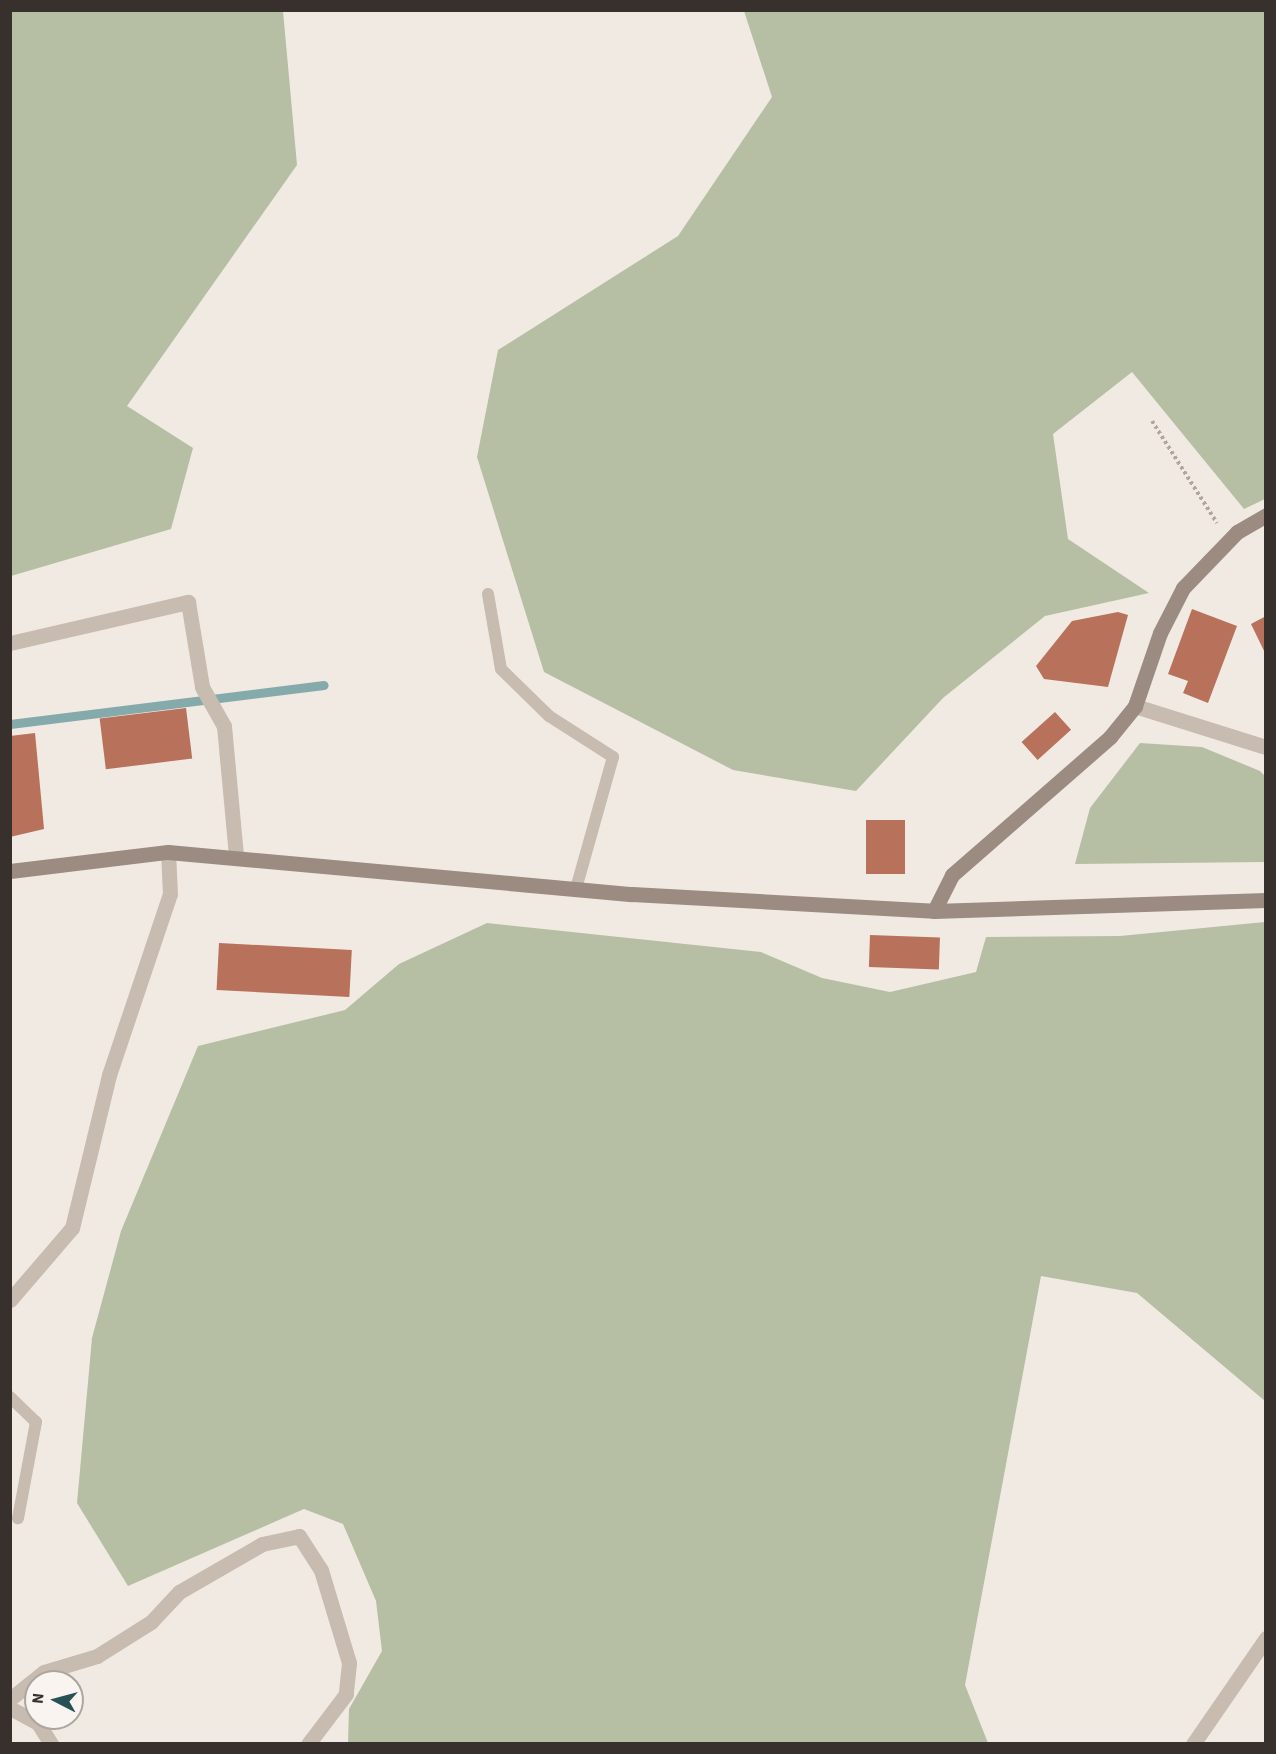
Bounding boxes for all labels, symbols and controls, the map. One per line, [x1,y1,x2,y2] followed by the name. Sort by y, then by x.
[24,1670,84,1730] north arrow
[27,1692,50,1705] text: N

